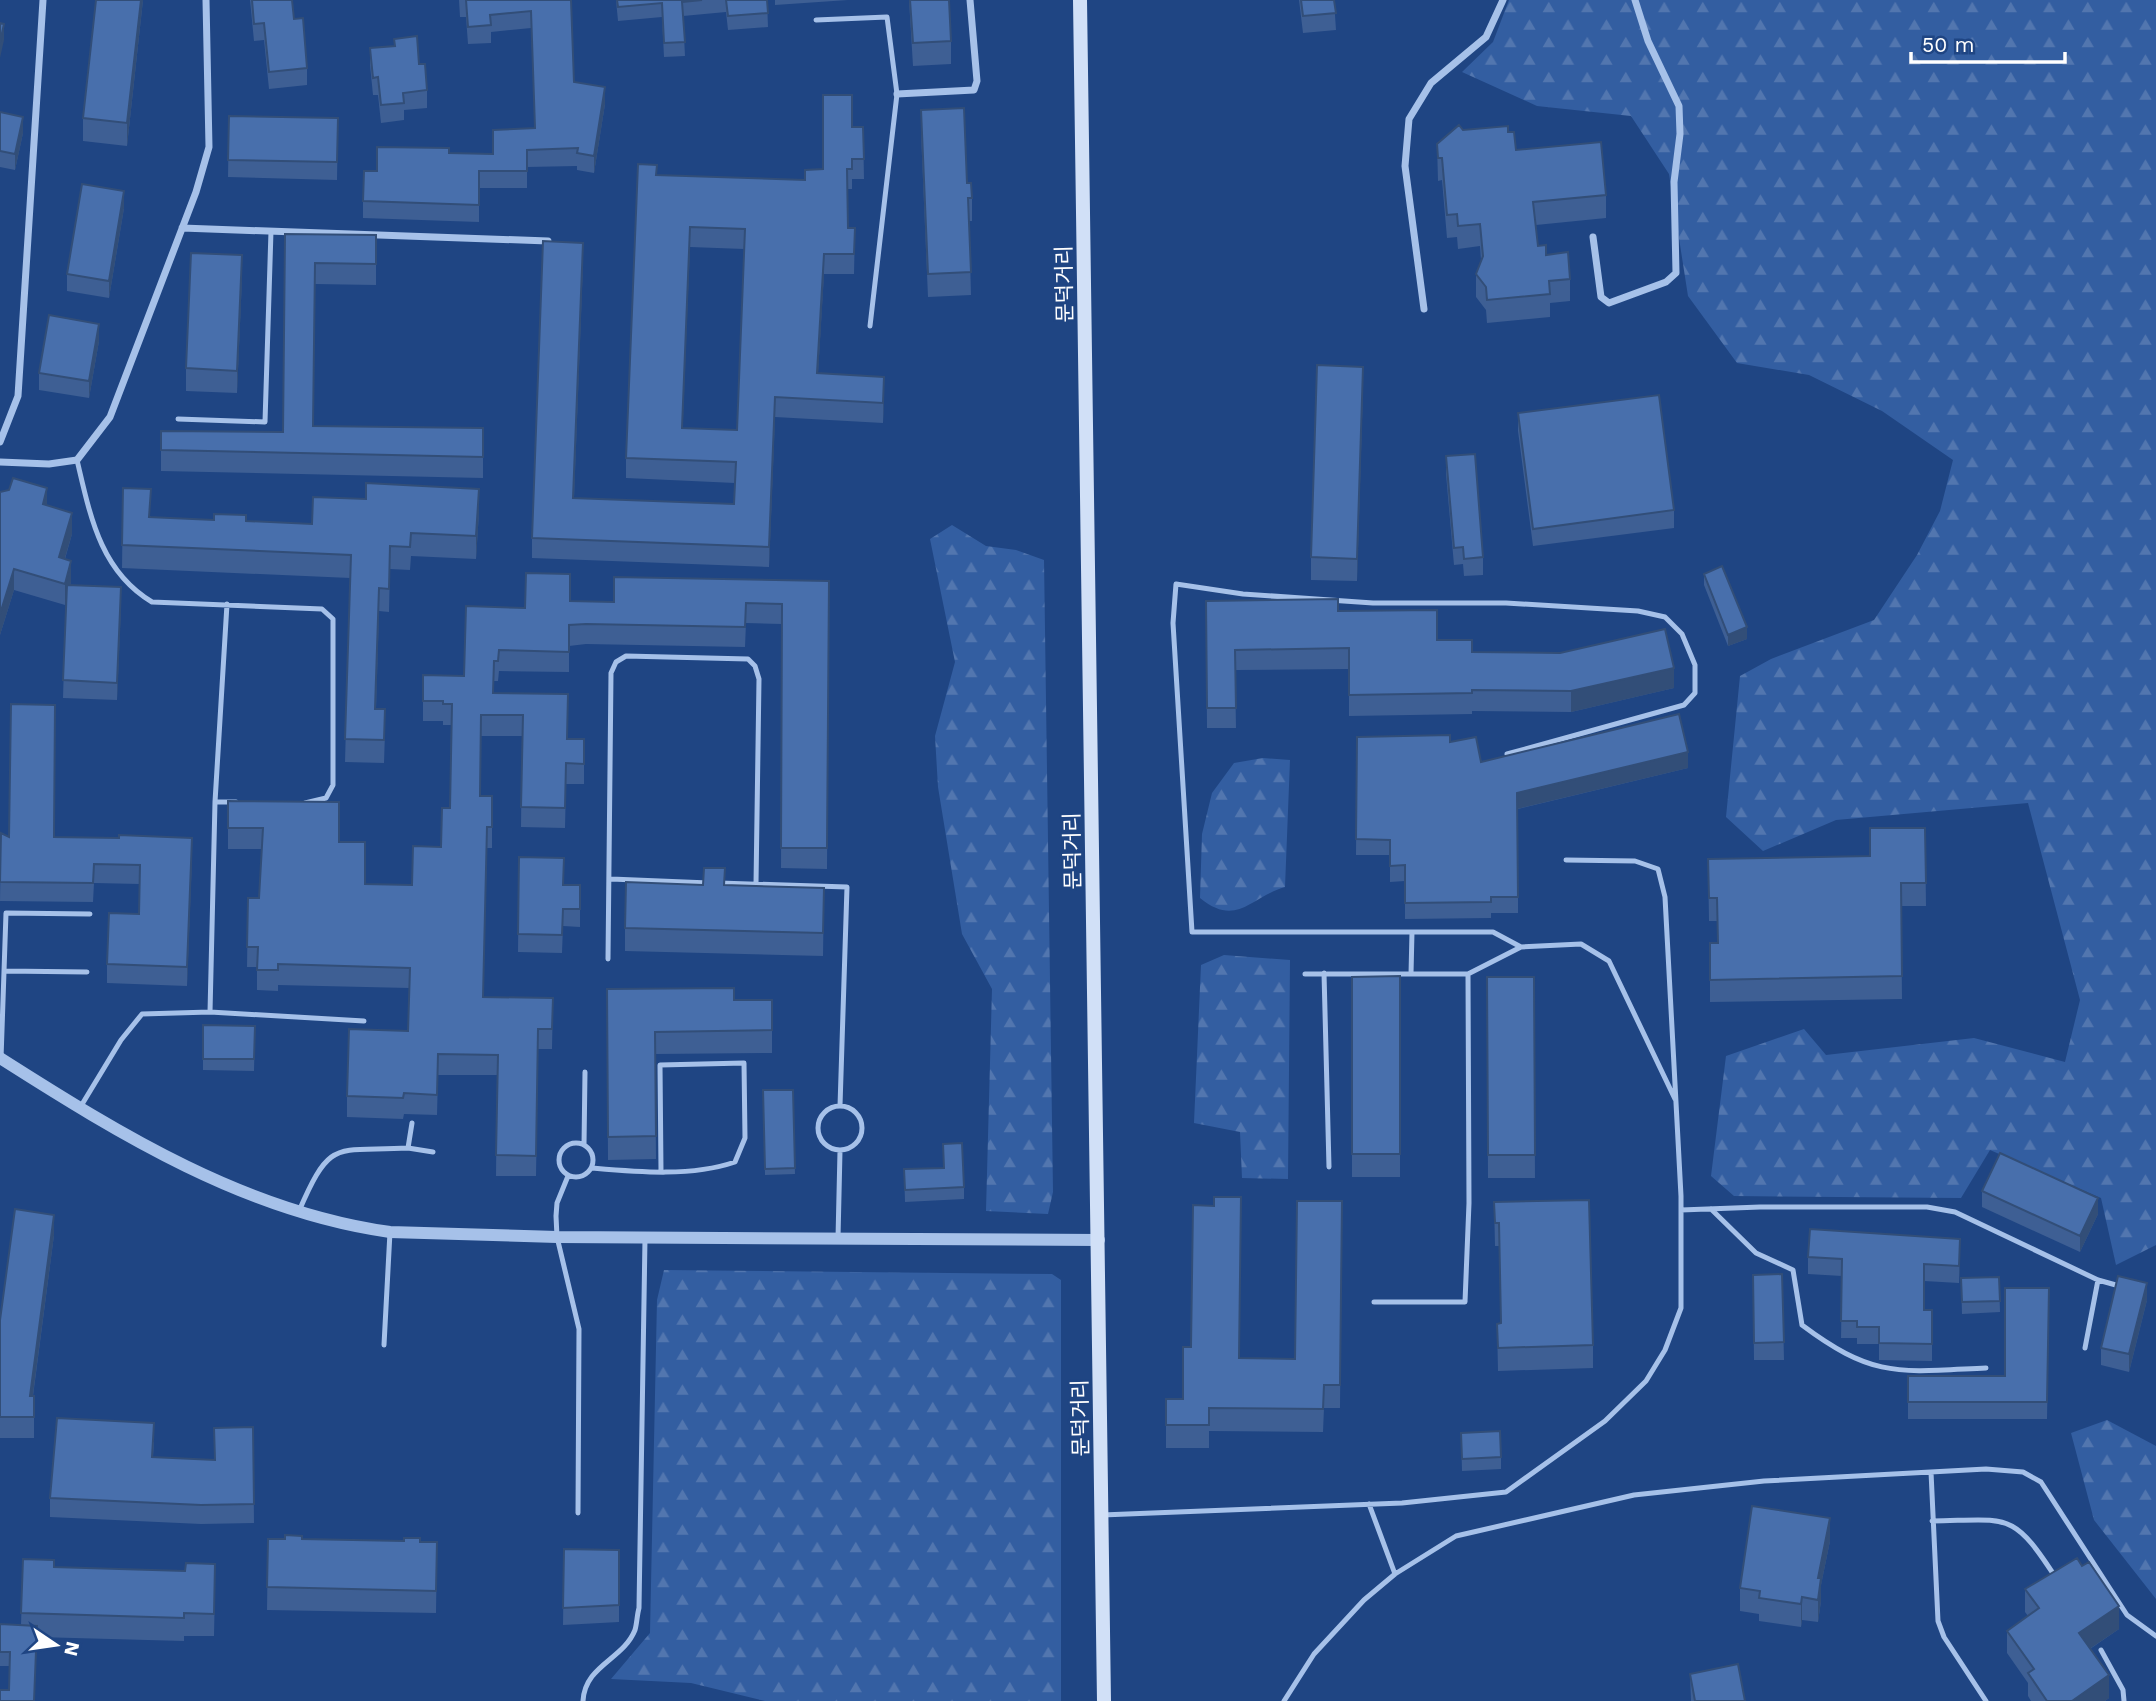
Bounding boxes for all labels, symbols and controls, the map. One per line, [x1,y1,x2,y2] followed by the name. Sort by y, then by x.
[1911,21,2065,65] scale bar
[1922,32,1974,57] text: 50 m
[1051,245,1077,323] street label: 문덕거리
[1059,812,1085,890] street label: 문덕거리
[1067,1379,1093,1457] street label: 문덕거리
[21,1610,91,1680] north arrow
[59,1639,85,1658] text: N

